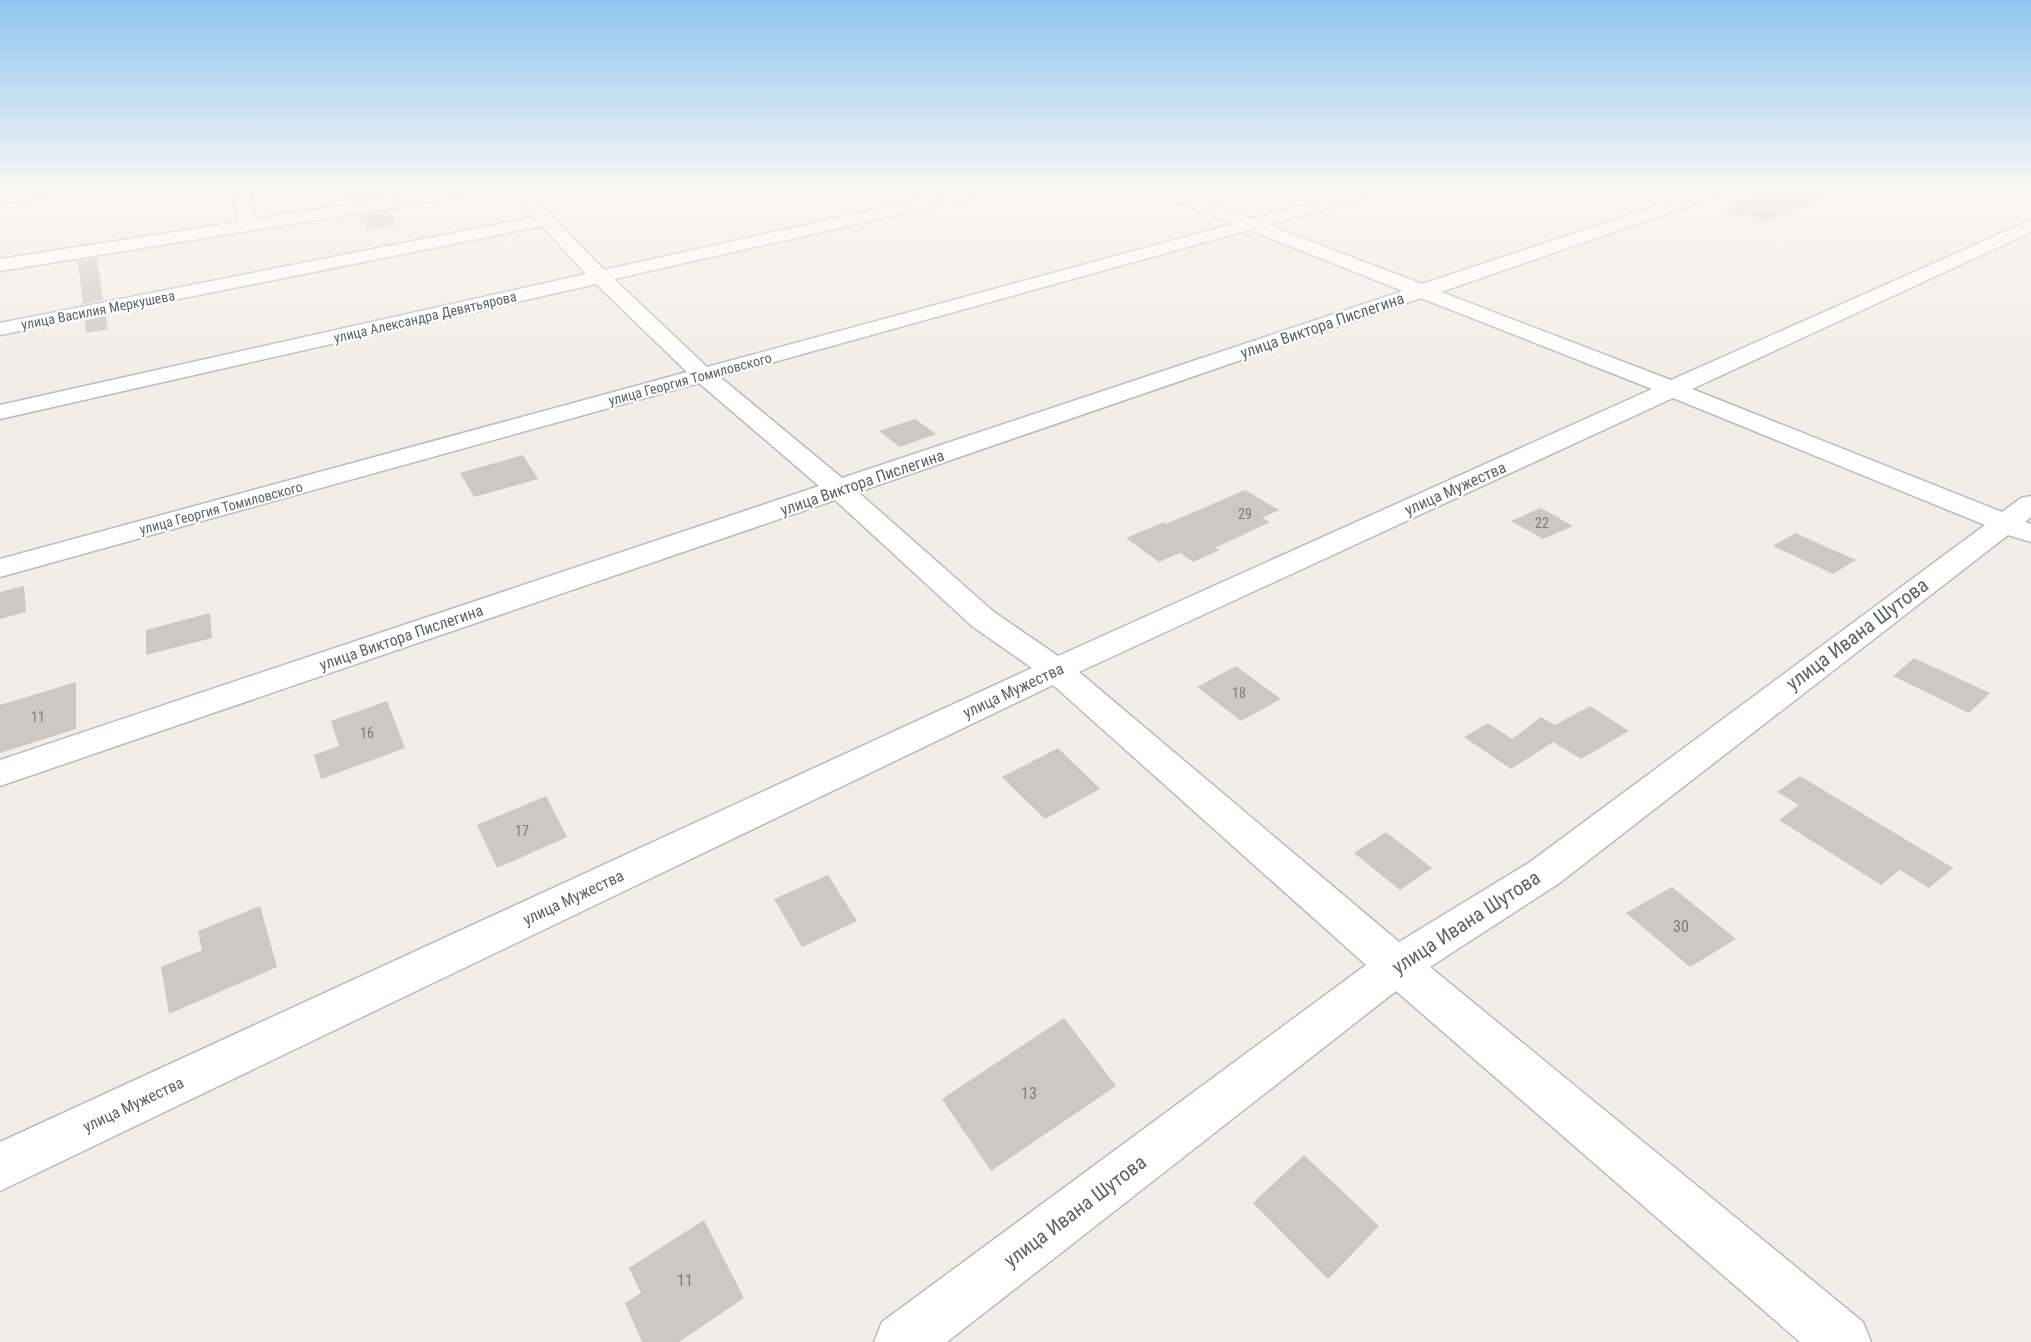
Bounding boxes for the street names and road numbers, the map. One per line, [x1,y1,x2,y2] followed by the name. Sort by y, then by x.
[20,287,176,333] street label: улица Василия Меркушева
[332,288,518,346] street label: улица Александра Девятьярова
[1238,289,1406,362] street label: улица Виктора Пислегина
[607,349,773,409] street label: улица Георгия Томиловского
[778,446,946,519] street label: улица Виктора Пислегина
[1402,458,1509,519] street label: улица Мужества
[138,478,304,538] street label: улица Георгия Томиловского
[1781,573,1933,695] street label: улица Ивана Шутова
[317,601,485,674] street label: улица Виктора Пислегина
[960,659,1067,722] street label: улица Мужества
[1387,865,1545,979] street label: улица Ивана Шутова
[520,866,627,929] street label: улица Мужества
[80,1073,187,1136] street label: улица Мужества
[999,1150,1151,1272] street label: улица Ивана Шутова

